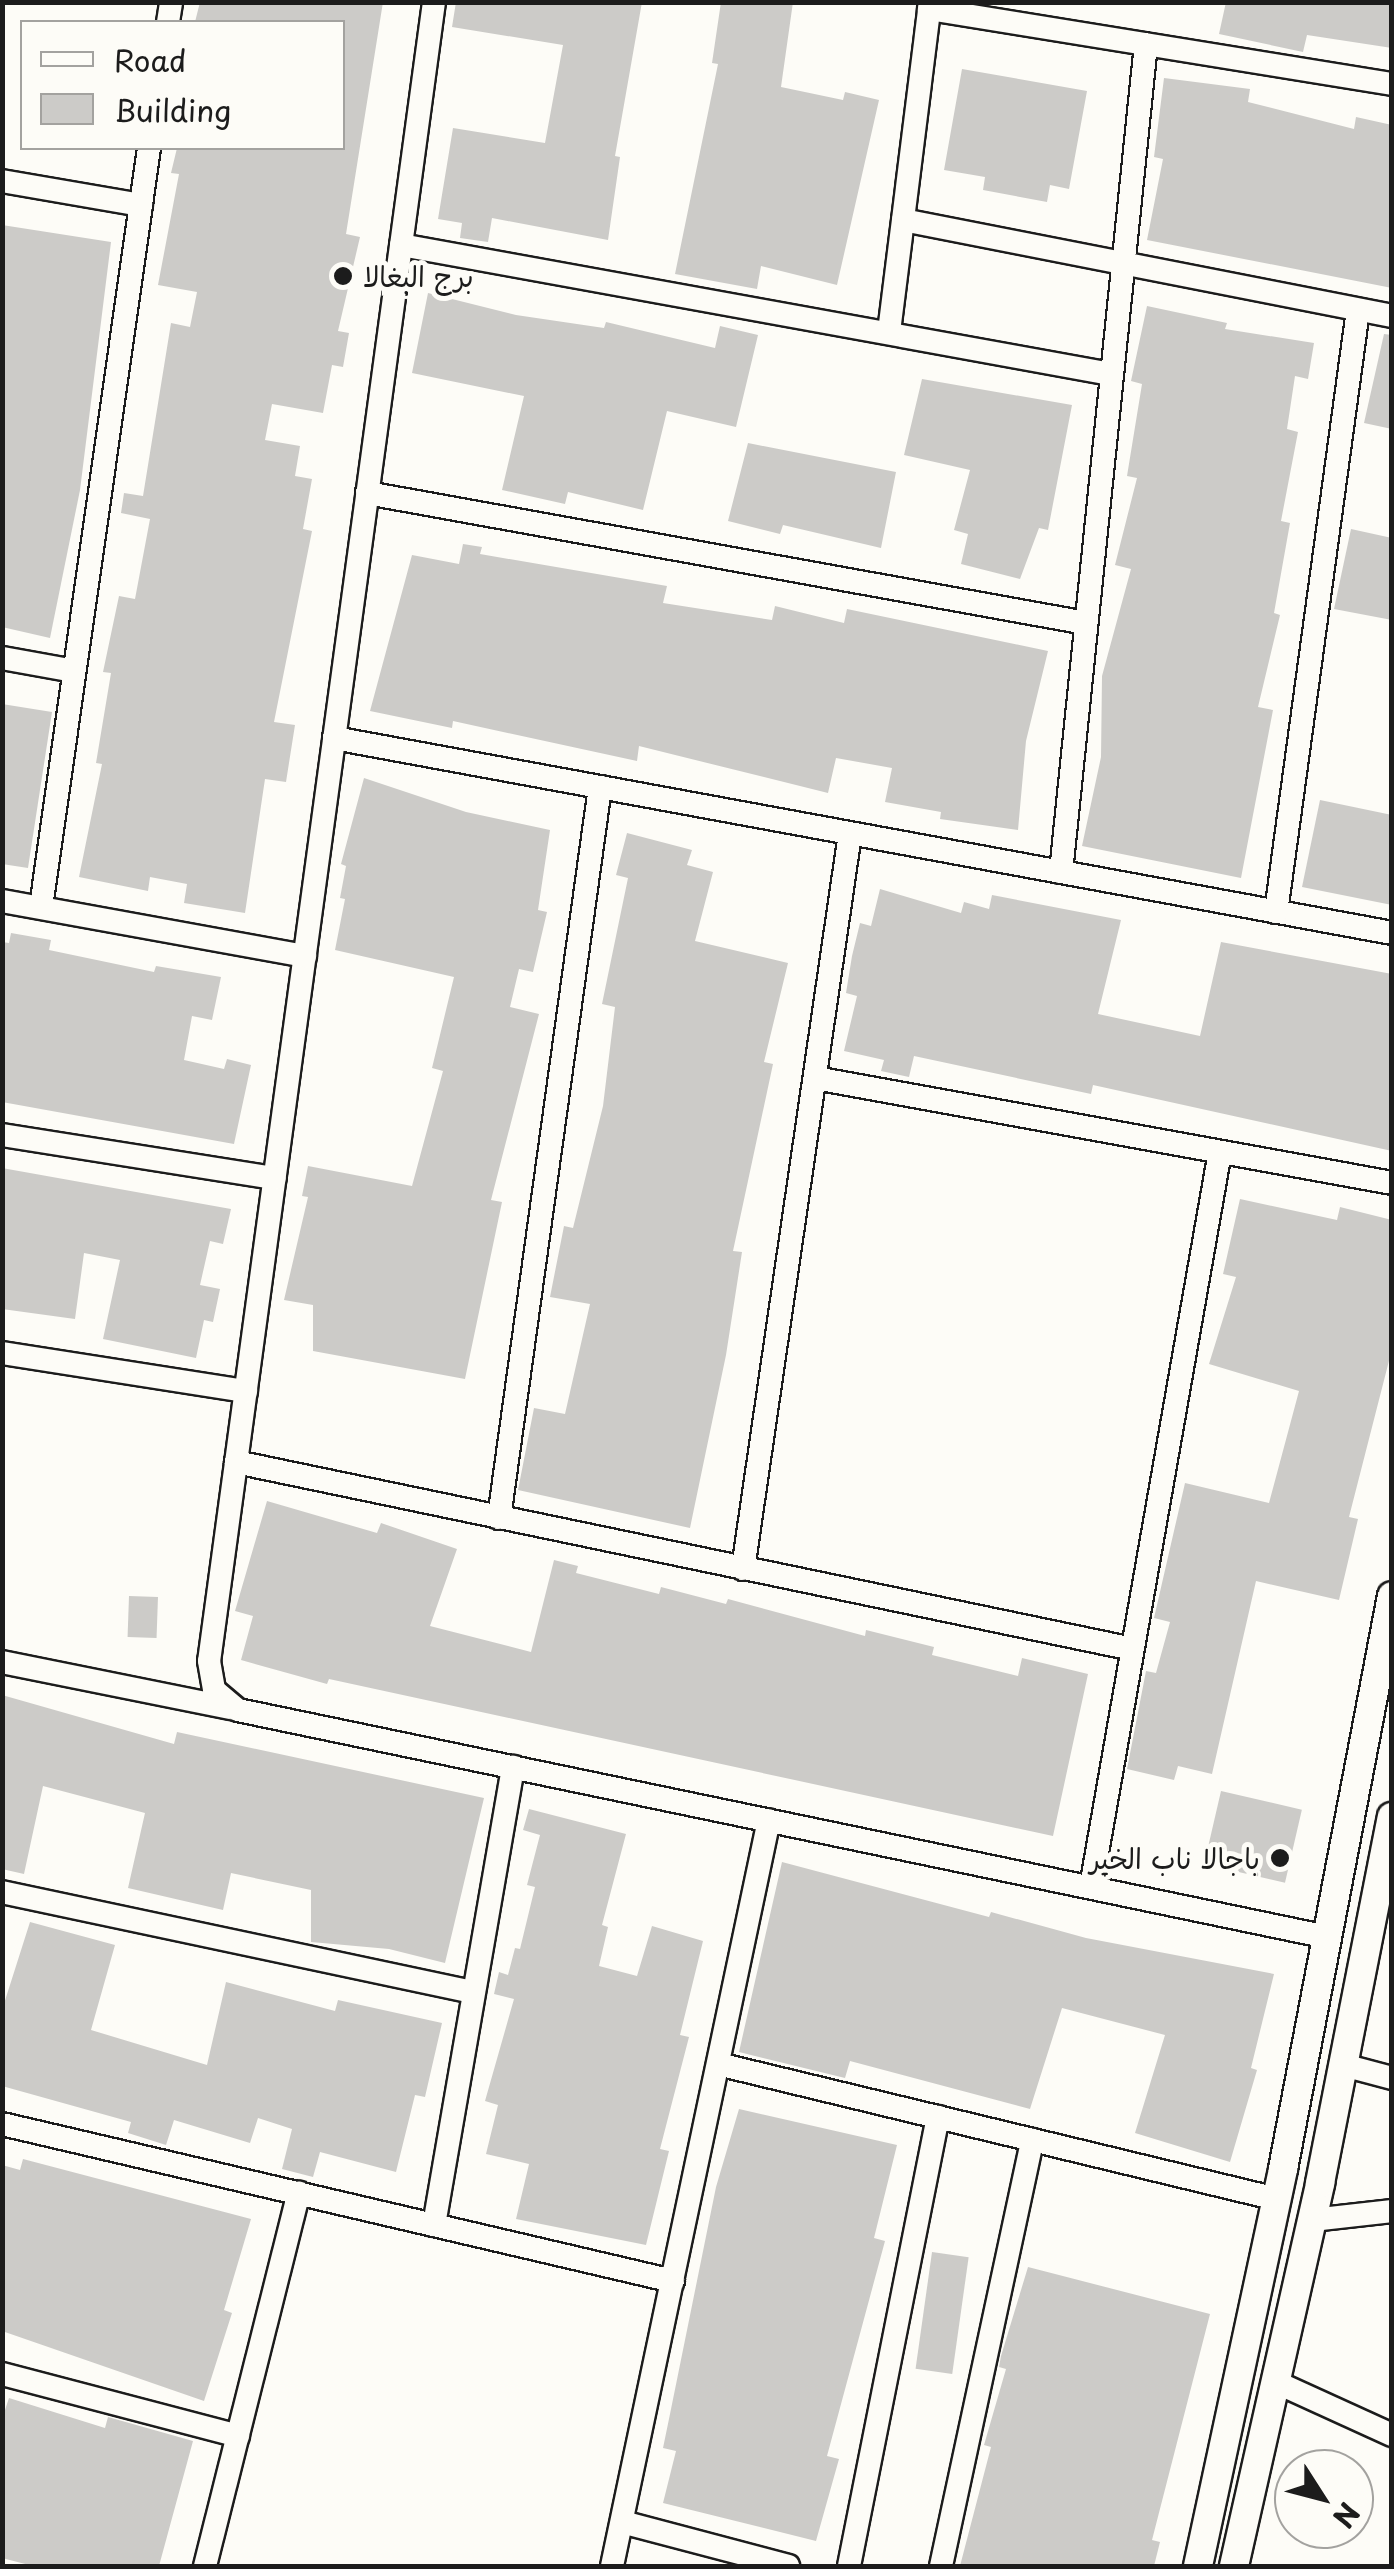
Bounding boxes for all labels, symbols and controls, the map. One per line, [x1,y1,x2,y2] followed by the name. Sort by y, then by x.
[20,20,345,150] legend
[114,37,187,82] text: Road
[114,87,231,132] text: Building
[363,259,474,293] place label: برج البغالا
[332,265,354,287] marker: برج البغالا
[1089,1841,1260,1875] place label: باجالا ناب الخير
[1269,1847,1291,1869] marker: باجالا ناب الخير
[1274,2449,1374,2549] north arrow
[1323,2494,1371,2537] text: N

